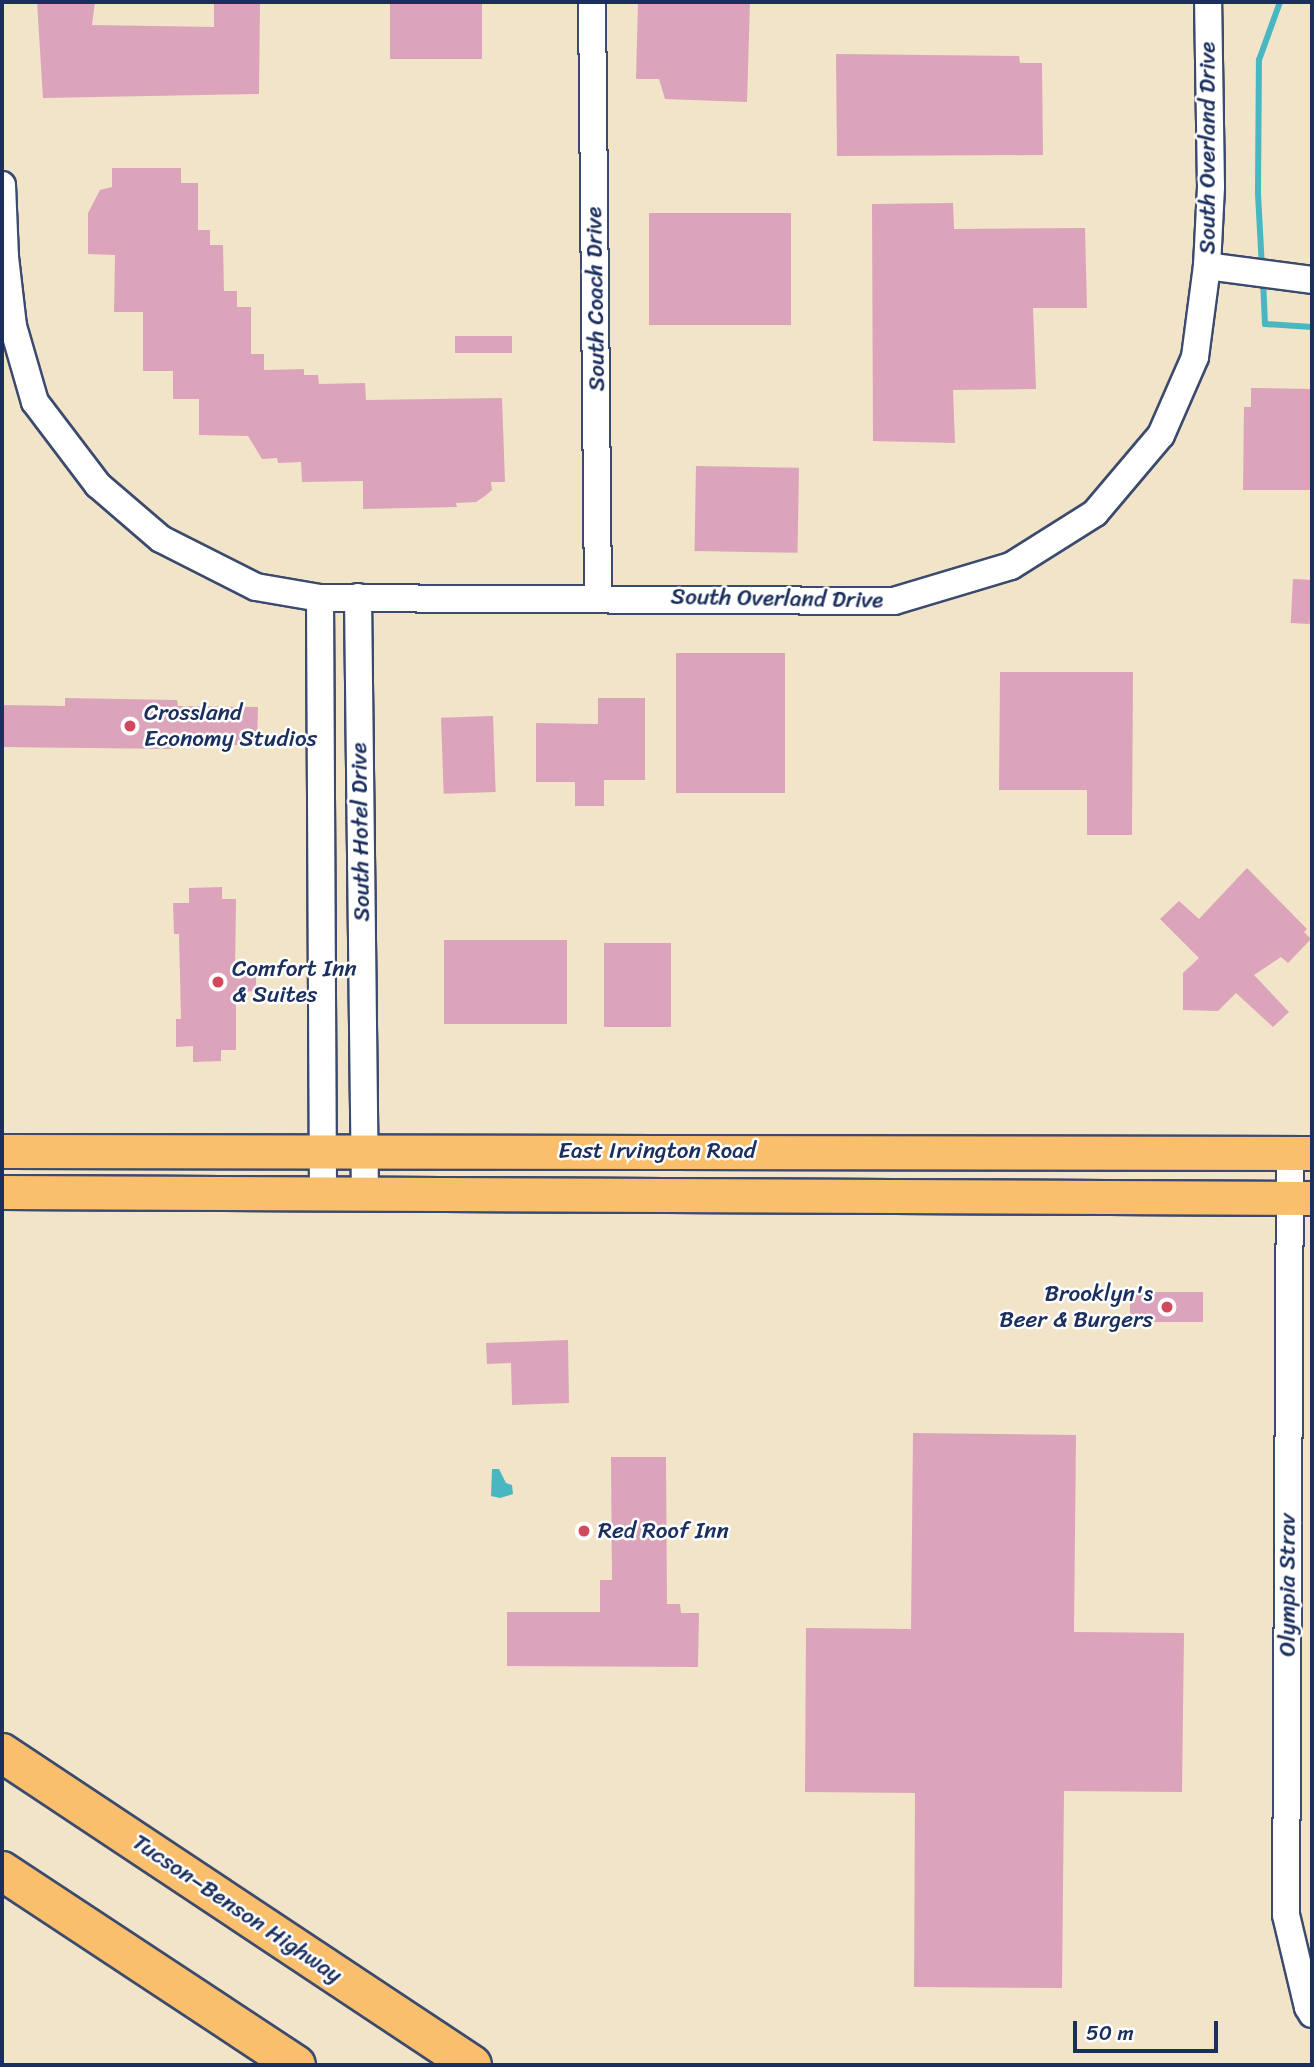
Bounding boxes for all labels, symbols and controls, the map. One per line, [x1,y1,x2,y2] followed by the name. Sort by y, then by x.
[1194,41,1222,255] street label: South Overland Drive
[581,206,611,392] street label: South Coach Drive
[670,583,884,615] street label: South Overland Drive
[144,699,316,753] place label: Crossland Economy Studios
[122,718,138,734] marker: Crossland Economy Studios
[346,741,376,923] street label: South Hotel Drive
[232,955,357,1009] place label: Comfort Inn & Suites
[210,974,226,990] marker: Comfort Inn & Suites
[557,1137,757,1165] street label: East Irvington Road
[999,1280,1153,1334] place label: Brooklyn's Beer & Burgers
[1159,1299,1175,1315] marker: Brooklyn's Beer & Burgers
[1274,1513,1302,1657] street label: Olympia Strav
[598,1517,729,1545] place label: Red Roof Inn
[576,1523,592,1539] marker: Red Roof Inn
[127,1829,347,1989] street label: Tucson–Benson Highway
[1076,2008,1221,2052] scale bar
[1086,2014,1134,2052] text: 50 m

